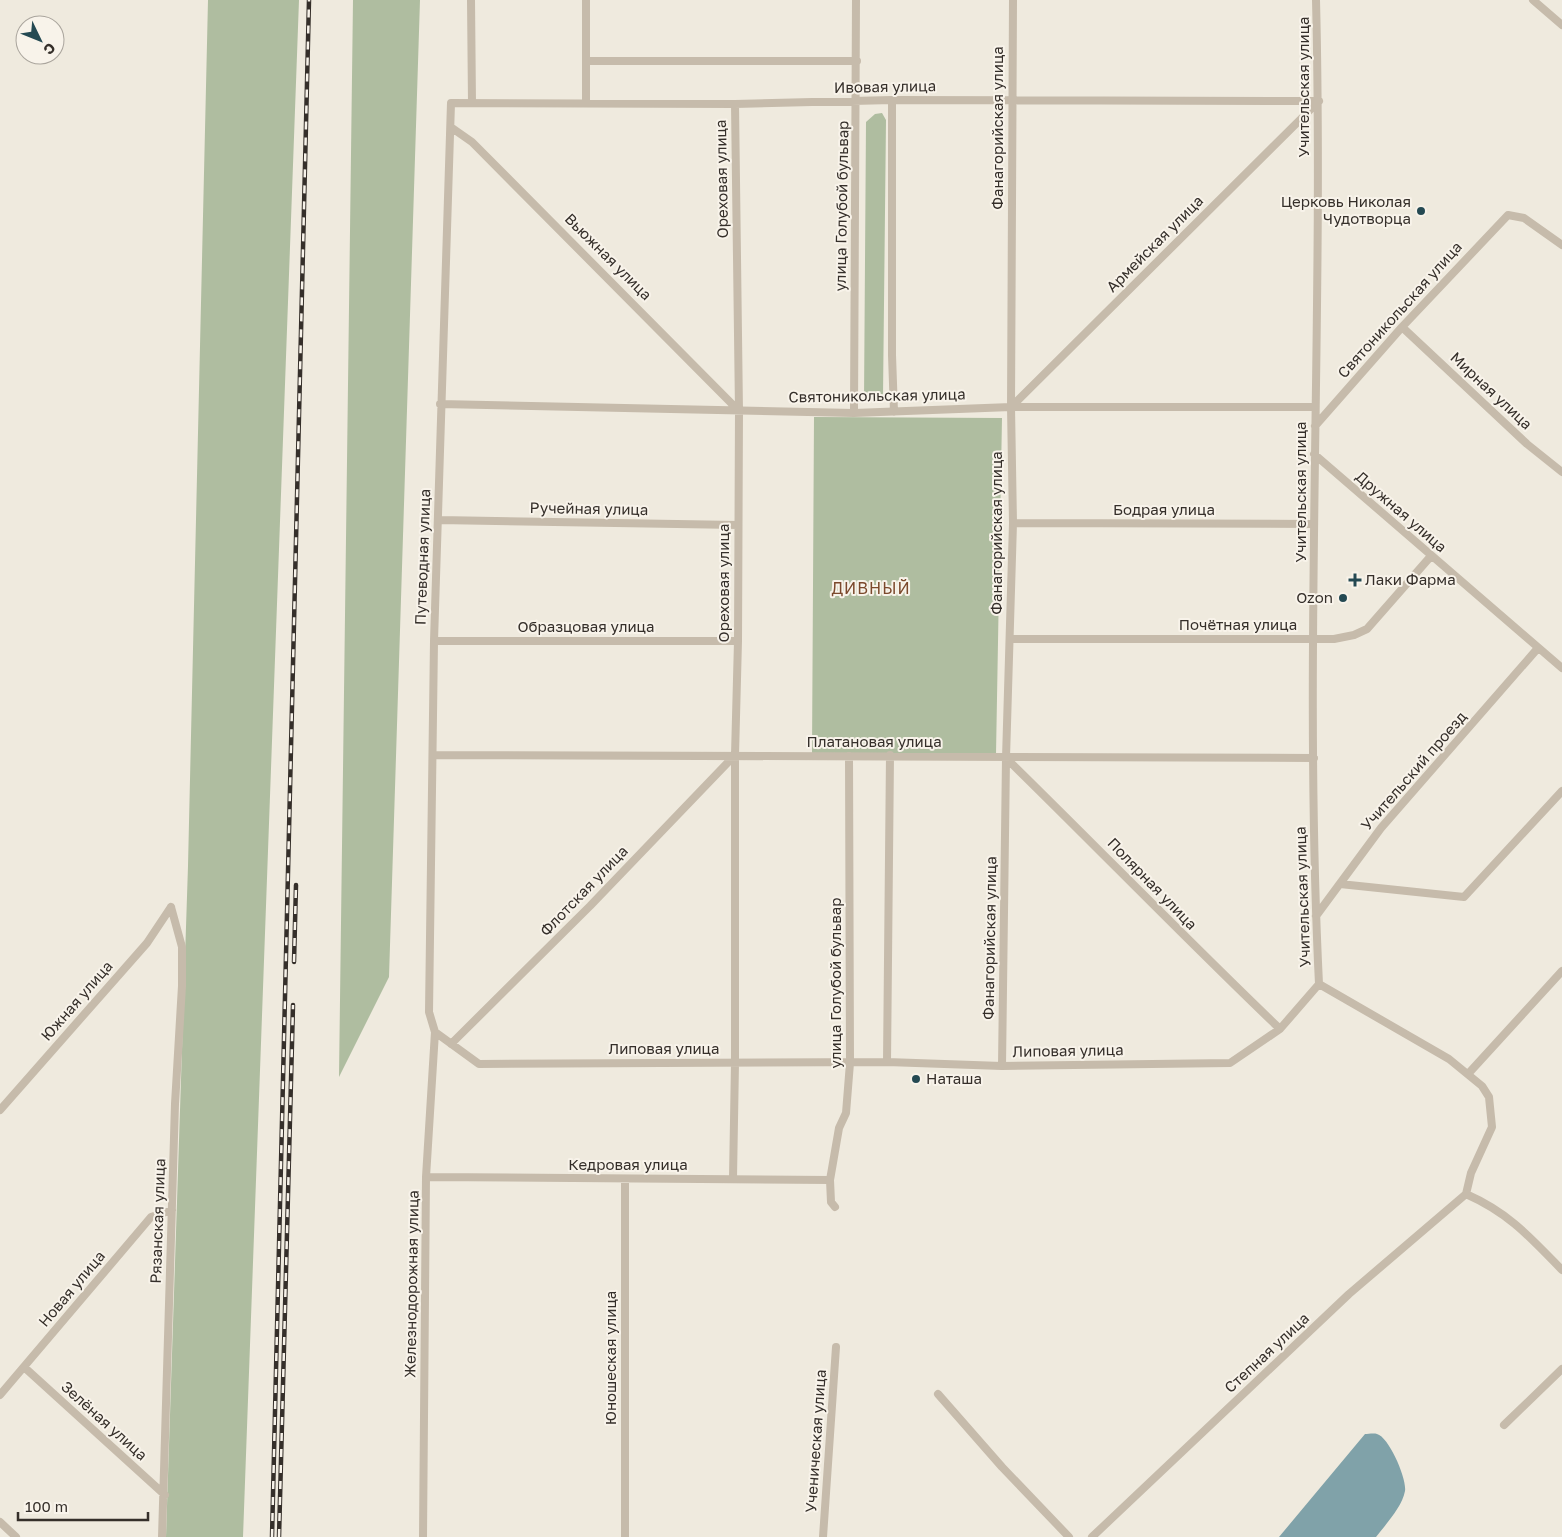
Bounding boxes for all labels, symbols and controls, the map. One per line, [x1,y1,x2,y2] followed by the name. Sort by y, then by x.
[15,15,65,65] north arrow
[1294,16,1312,158] street label: Учительская улица
[40,40,59,59] text: С
[988,46,1006,210] street label: Фанагорийская улица
[834,76,936,96] street label: Ивовая улица
[711,119,731,239] street label: Ореховая улица
[831,120,851,292] street label: улица Голубой бульвар
[1102,191,1206,295] street label: Армейская улица
[1281,192,1411,227] place label: Церковь Николая Чудотворца
[1415,205,1427,217] marker: Церковь Николая Чудотворца
[562,209,656,303] street label: Вьюжная улица
[1333,238,1465,381] street label: Святоникольская улица
[1447,348,1536,433] street label: Мирная улица
[788,384,966,406] street label: Святоникольская улица
[1291,421,1309,563] street label: Учительская улица
[987,451,1005,615] street label: Фанагорийская улица
[1353,467,1451,556] street label: Дружная улица
[411,489,433,625] street label: Путеводная улица
[530,498,649,518] street label: Ручейная улица
[1113,500,1215,518] street label: Бодрая улица
[714,524,732,642] street label: Ореховая улица
[1365,570,1456,588] place label: Лаки Фарма
[1349,574,1361,586] marker: Лаки Фарма
[831,578,911,598] district label: ДИВНЫЙ
[1296,588,1333,606] place label: Ozon
[1337,592,1349,604] marker: Ozon
[1179,615,1297,633] street label: Почётная улица
[517,617,655,635] street label: Образцовая улица
[1357,707,1470,833] street label: Учительский проезд
[806,732,942,750] street label: Платановая улица
[1291,826,1313,968] street label: Учительская улица
[1104,834,1201,933] street label: Полярная улица
[536,841,631,939] street label: Флотская улица
[979,856,999,1020] street label: Фанагорийская улица
[826,898,844,1068] street label: улица Голубой бульвар
[37,957,116,1044] street label: Южная улица
[608,1039,720,1057] street label: Липовая улица
[1012,1040,1124,1060] street label: Липовая улица
[926,1069,982,1087] place label: Наташа
[910,1073,922,1085] marker: Наташа
[568,1155,688,1173] street label: Кедровая улица
[146,1158,168,1284] street label: Рязанская улица
[400,1190,422,1378] street label: Железнодорожная улица
[34,1247,108,1330] street label: Новая улица
[601,1291,619,1425] street label: Юношеская улица
[1220,1309,1312,1396] street label: Степная улица
[801,1369,829,1513] street label: Ученическая улица
[58,1377,151,1464] street label: Зелёная улица
[18,1490,148,1522] scale bar
[25,1497,68,1515] text: 100 m

